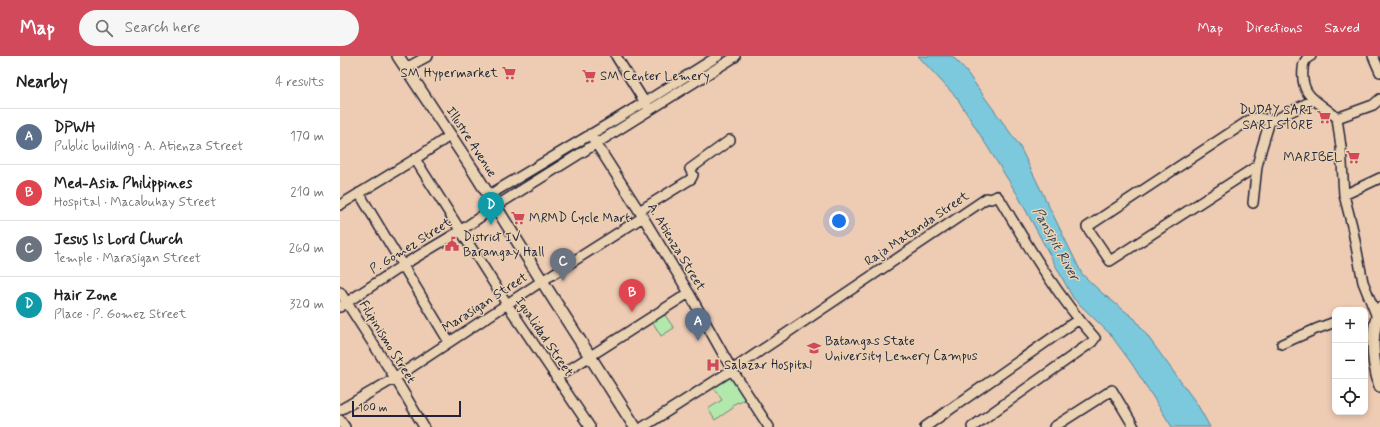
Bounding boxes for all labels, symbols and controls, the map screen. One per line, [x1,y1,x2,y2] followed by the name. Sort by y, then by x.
[79,10,359,46] search box
[20,16,55,41] text: Map
[93,17,115,39] icon: search
[125,18,200,38] text: Search here
[1197,19,1223,37] text: Map
[1245,19,1303,37] text: Directions
[1325,19,1360,37] text: Saved
[401,65,498,82] place label: SM Hypermarket
[501,65,517,81] supermarket icon: SM Hypermarket
[581,68,597,84] supermarket icon: SM Center Lemery
[600,68,710,85] place label: SM Center Lemery
[16,71,68,93] text: Nearby
[275,74,324,91] text: 4 results
[1239,102,1313,134] place label: DUDAY SARI SARI STORE
[442,103,500,181] street label: Illustre Avenue
[1316,109,1332,125] supermarket icon: DUDAY SARI SARI STORE
[54,118,95,138] text: DPWH
[25,128,33,145] text: A
[290,128,324,145] text: 170 m
[54,138,243,155] text: Public building · A. Atienza Street
[1283,149,1342,166] place label: MARIBEL
[1345,149,1361,165] supermarket icon: MARIBEL
[54,174,192,194] text: Med-Asia Philippines
[25,184,33,201] text: B
[290,184,324,201] text: 210 m
[862,188,973,270] street label: Raja Matanda Street
[478,192,504,225] pin: D
[54,194,216,211] text: Hospital · Macabuhay Street
[643,200,709,294] street label: A. Atienza Street
[1028,204,1085,286] water label: Pansipit River
[510,210,526,226] supermarket icon: MRMD Cycle Mart
[529,210,630,227] place label: MRMD Cycle Mart
[829,211,849,231] your location
[367,214,456,278] street label: P. Gomez Street
[463,229,545,261] place label: District IV Barangay Hall
[54,230,183,250] text: Jesus Is Lord Church
[444,236,460,252] public building icon: District IV Barangay Hall
[24,240,34,257] text: C
[289,240,324,257] text: 260 m
[550,248,576,281] pin: C
[54,250,201,267] text: Temple · Marasigan Street
[439,269,531,337] street label: Marasigan Street
[619,279,645,312] pin: B
[54,286,117,306] text: Hair Zone
[511,294,577,380] street label: Igualidad Street
[25,296,33,313] text: D
[290,296,324,313] text: 320 m
[355,297,419,387] street label: Filipinismo Street
[54,306,186,323] text: Place · P. Gomez Street
[1332,307,1368,415] map controls
[1332,307,1368,343] button: +
[685,308,711,341] pin: A
[825,333,978,365] place label: Batangas State University Lemery Campus
[806,340,822,356] school or university icon: Batangas State University Lemery Campus
[1332,343,1368,379] button: −
[705,357,721,373] hospital icon: Salazar Hospital
[724,357,812,374] place label: Salazar Hospital
[1332,379,1368,415] button: locate
[352,399,461,418] scale bar
[358,401,388,415] text: 100 m

